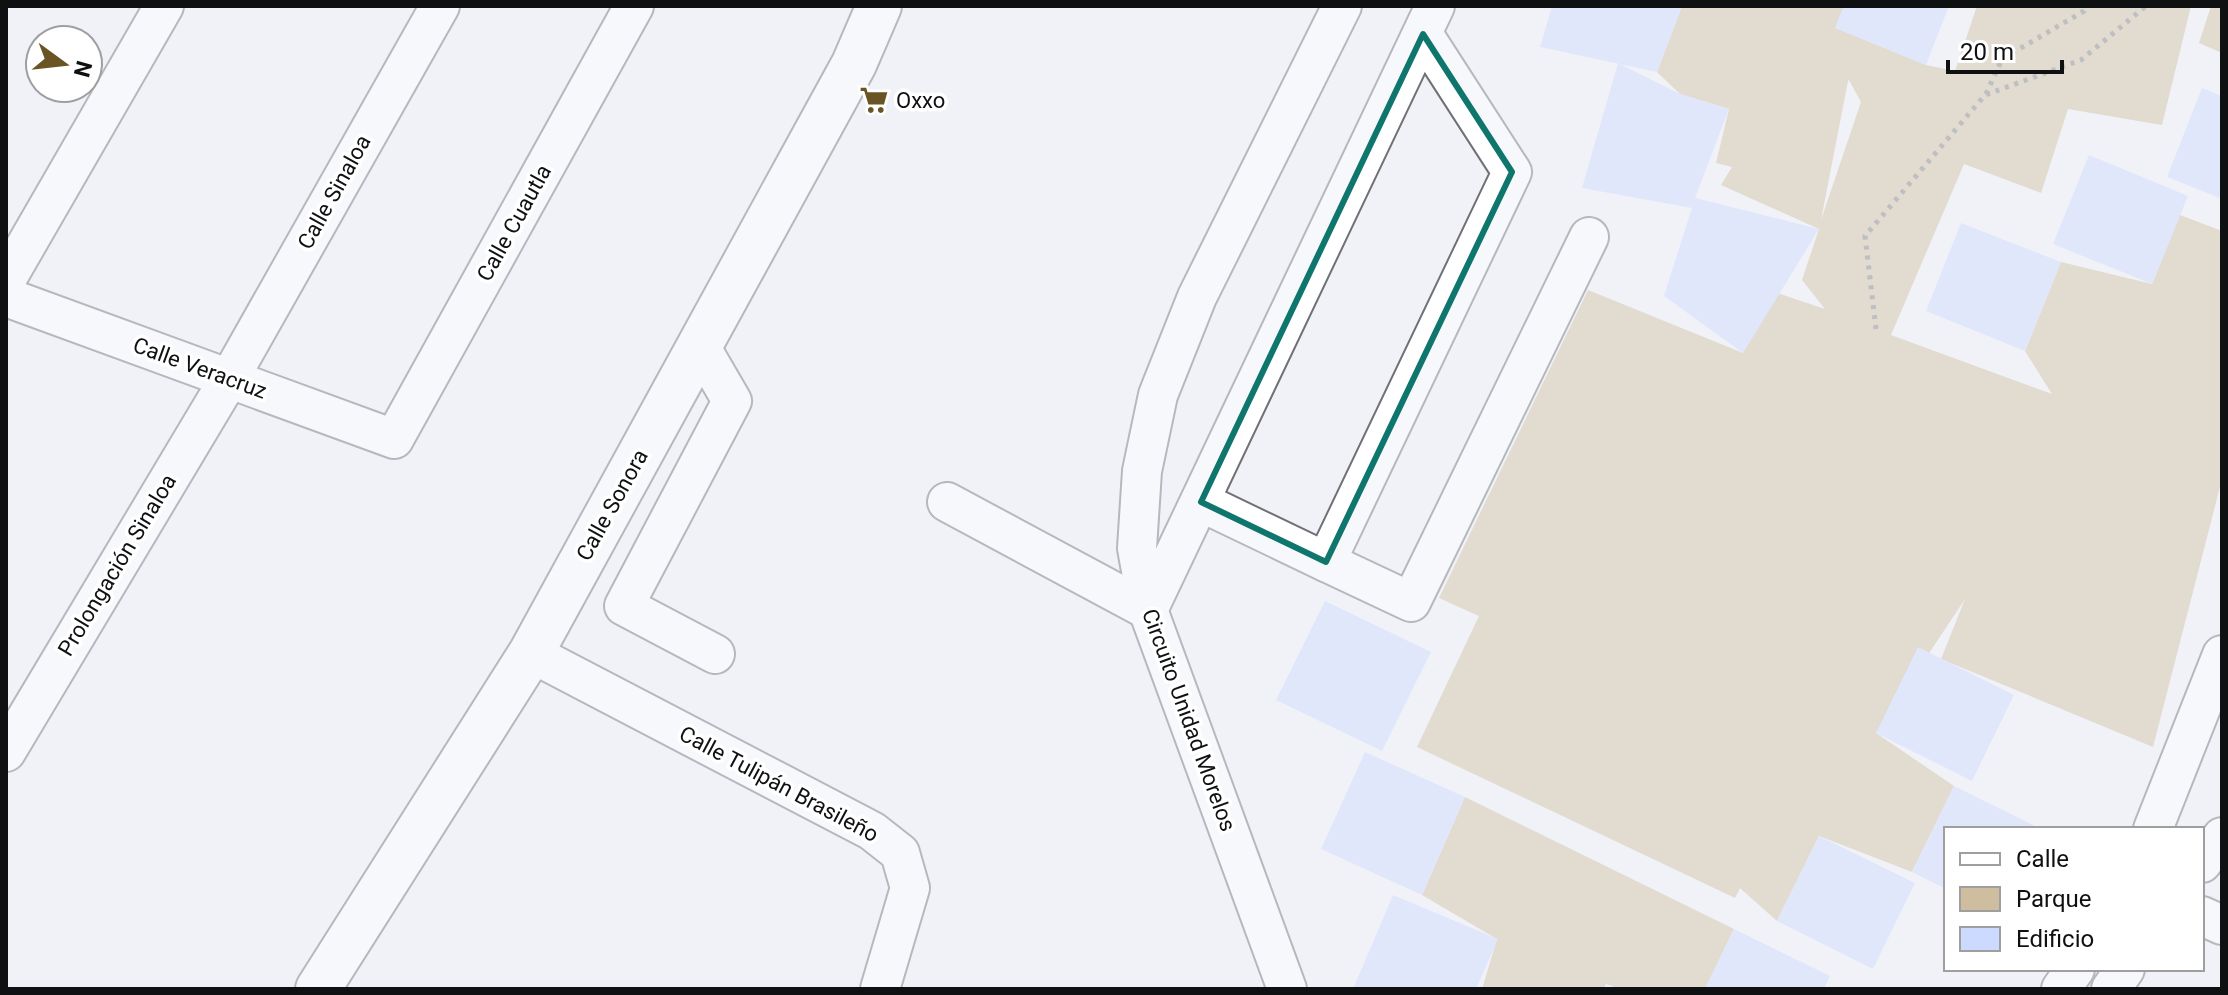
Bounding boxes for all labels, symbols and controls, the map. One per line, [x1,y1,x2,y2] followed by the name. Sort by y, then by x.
[24,24,104,104] north arrow
[1948,24,2062,74] scale bar
[1960,38,2014,66] text: 20 m
[69,58,97,80] text: N
[859,85,889,115] supermarket icon: Oxxo
[896,88,945,113] place label: Oxxo
[292,131,376,253] street label: Calle Sinaloa
[472,160,556,286] street label: Calle Cuautla
[130,332,270,404] street label: Calle Veracruz
[571,445,653,565] street label: Calle Sonora
[53,470,181,660] street label: Prolongación Sinaloa
[1137,605,1241,835] street label: Circuito Unidad Morelos
[675,721,883,847] street label: Calle Tulipán Brasileño
[1944,827,2204,971] legend
[2016,845,2069,873] text: Calle
[2016,885,2092,913] text: Parque
[2016,925,2094,953] text: Edificio

